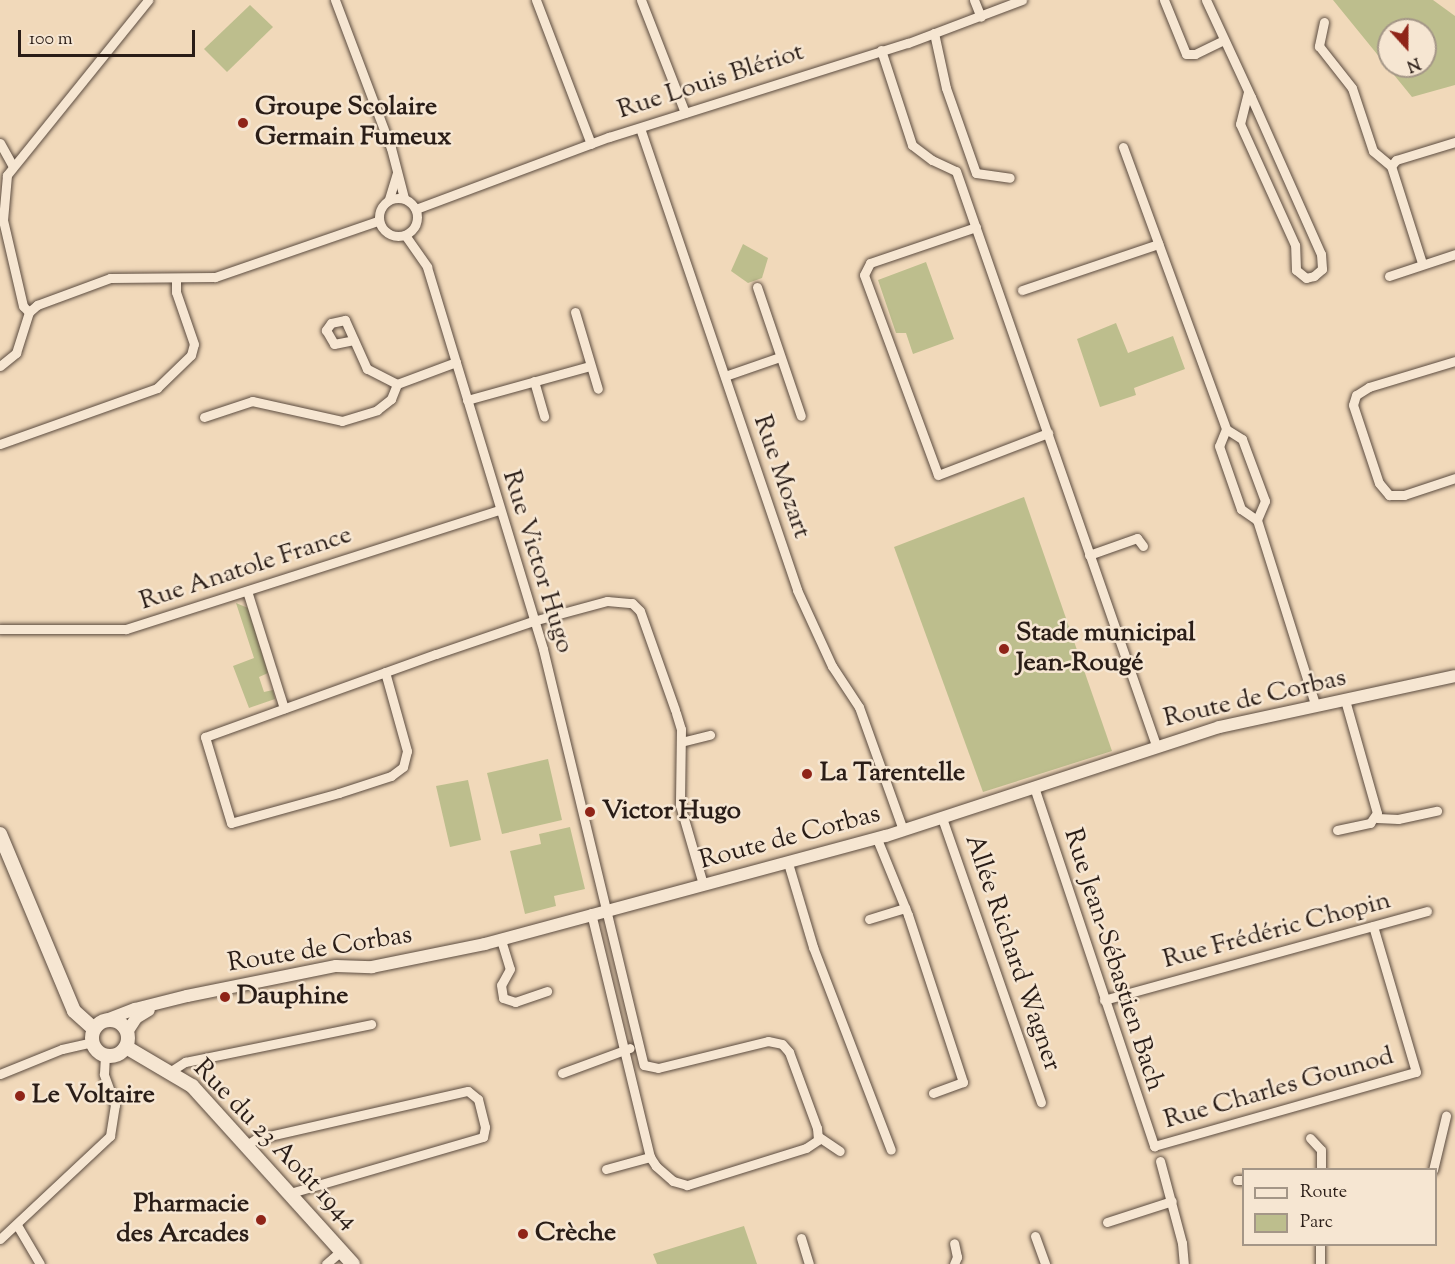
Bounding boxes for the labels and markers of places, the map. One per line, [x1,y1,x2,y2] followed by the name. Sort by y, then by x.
[255,92,451,154] place label: Groupe Scolaire Germain Fumeux
[236,116,250,130] marker: Groupe Scolaire Germain Fumeux
[1016,618,1196,680] place label: Stade municipal Jean-Rougé
[997,642,1011,656] marker: Stade municipal Jean-Rougé
[820,758,965,790] place label: La Tarentelle
[798,765,816,783] marker: La Tarentelle
[602,796,741,828] place label: Victor Hugo
[583,805,597,819] marker: Victor Hugo
[237,981,348,1013] place label: Dauphine
[218,990,232,1004] marker: Dauphine
[32,1080,155,1112] place label: Le Voltaire
[13,1089,27,1103] marker: Le Voltaire
[116,1189,249,1250] place label: Pharmacie des Arcades
[254,1213,268,1227] marker: Pharmacie des Arcades
[535,1218,616,1250] place label: Crèche
[516,1227,530,1241] marker: Crèche

